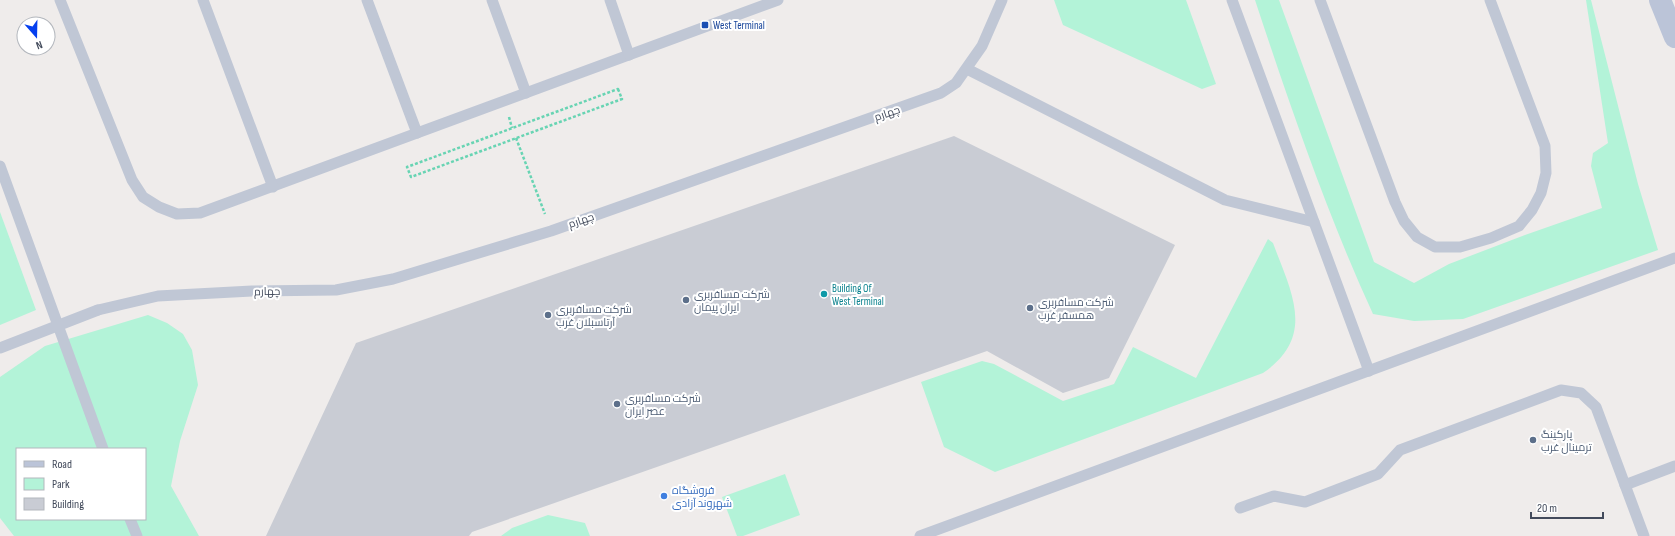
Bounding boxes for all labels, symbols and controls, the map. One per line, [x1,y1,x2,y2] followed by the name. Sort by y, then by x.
[16,16,56,56] north arrow
[713,19,765,32] place label: West Terminal
[700,20,710,30] marker: West Terminal
[34,38,44,52] text: N
[873,103,902,125] street label: چهارم
[567,210,596,232] street label: چهارم
[832,282,884,308] place label: Building Of West Terminal
[254,285,280,299] street label: چهارم
[694,288,770,314] place label: شرکت مسافربری ایران پیمان
[819,289,829,299] marker: Building Of West Terminal
[681,295,691,305] marker: شرکت مسافربری ایران پیمان
[1038,296,1114,322] place label: شرکت مسافربری همسفر غرب
[556,303,632,329] place label: شرکت مسافربری آرتاسبلان غرب
[1025,303,1035,313] marker: شرکت مسافربری همسفر غرب
[543,310,553,320] marker: شرکت مسافربری آرتاسبلان غرب
[625,392,701,418] place label: شرکت مسافربری عصر ایران
[612,399,622,409] marker: شرکت مسافربری عصر ایران
[1541,428,1592,454] place label: پارکینگ ترمینال غرب
[1528,435,1538,445] marker: پارکینگ ترمینال غرب
[16,448,146,520] legend
[52,457,72,472] text: Road
[52,477,70,492] text: Park
[672,484,732,510] place label: فروشگاه شهروند آزادی
[659,491,669,501] marker: فروشگاه شهروند آزادی
[1531,494,1603,520] scale bar
[52,497,84,512] text: Building
[1537,501,1557,516] text: 20 m

